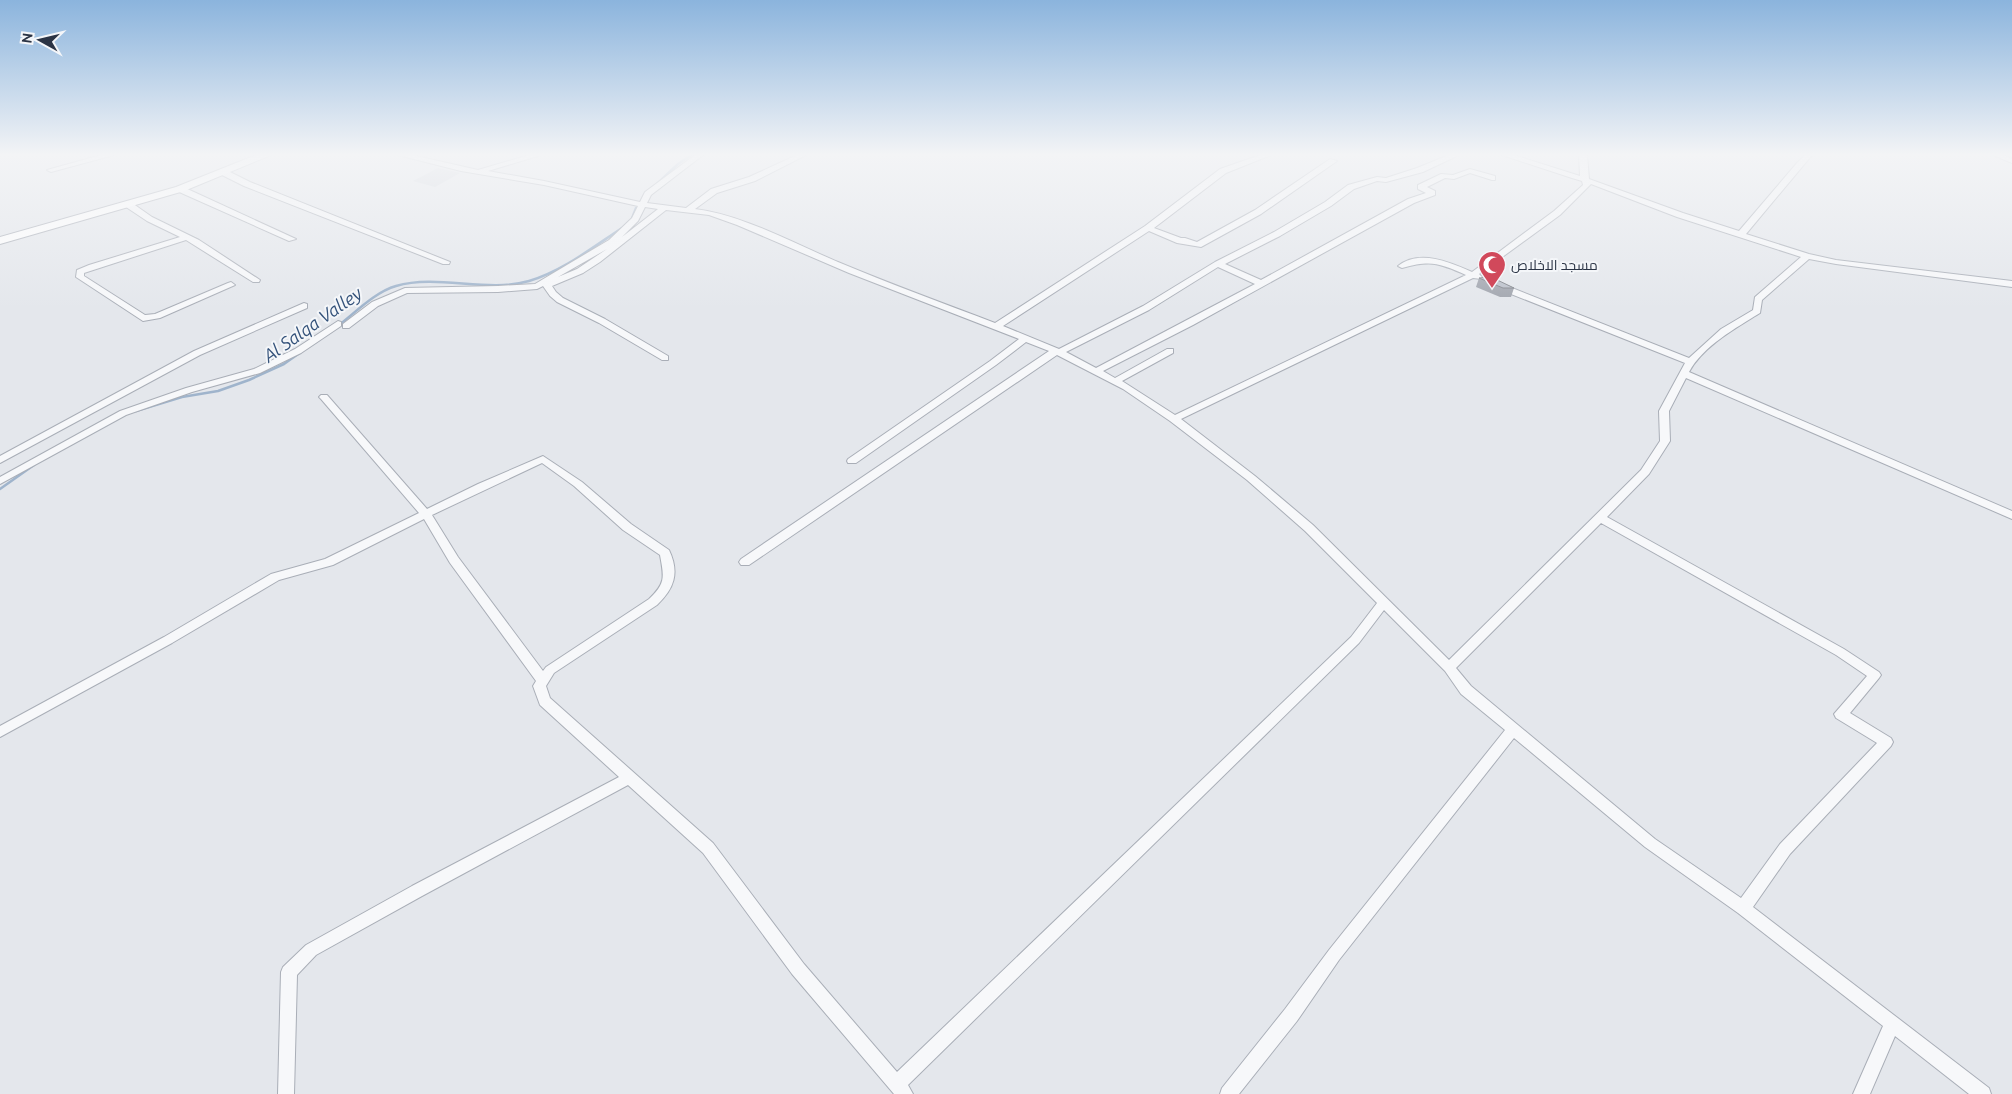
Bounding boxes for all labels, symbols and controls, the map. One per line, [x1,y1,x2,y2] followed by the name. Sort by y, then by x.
[15,15,65,65] north arrow
[18,32,36,44] text: N
[1477,250,1507,289] mosque icon: مسجد الاخلاص
[1511,257,1598,273] place label: مسجد الاخلاص
[258,282,366,366] water label: Al Salqa Valley

